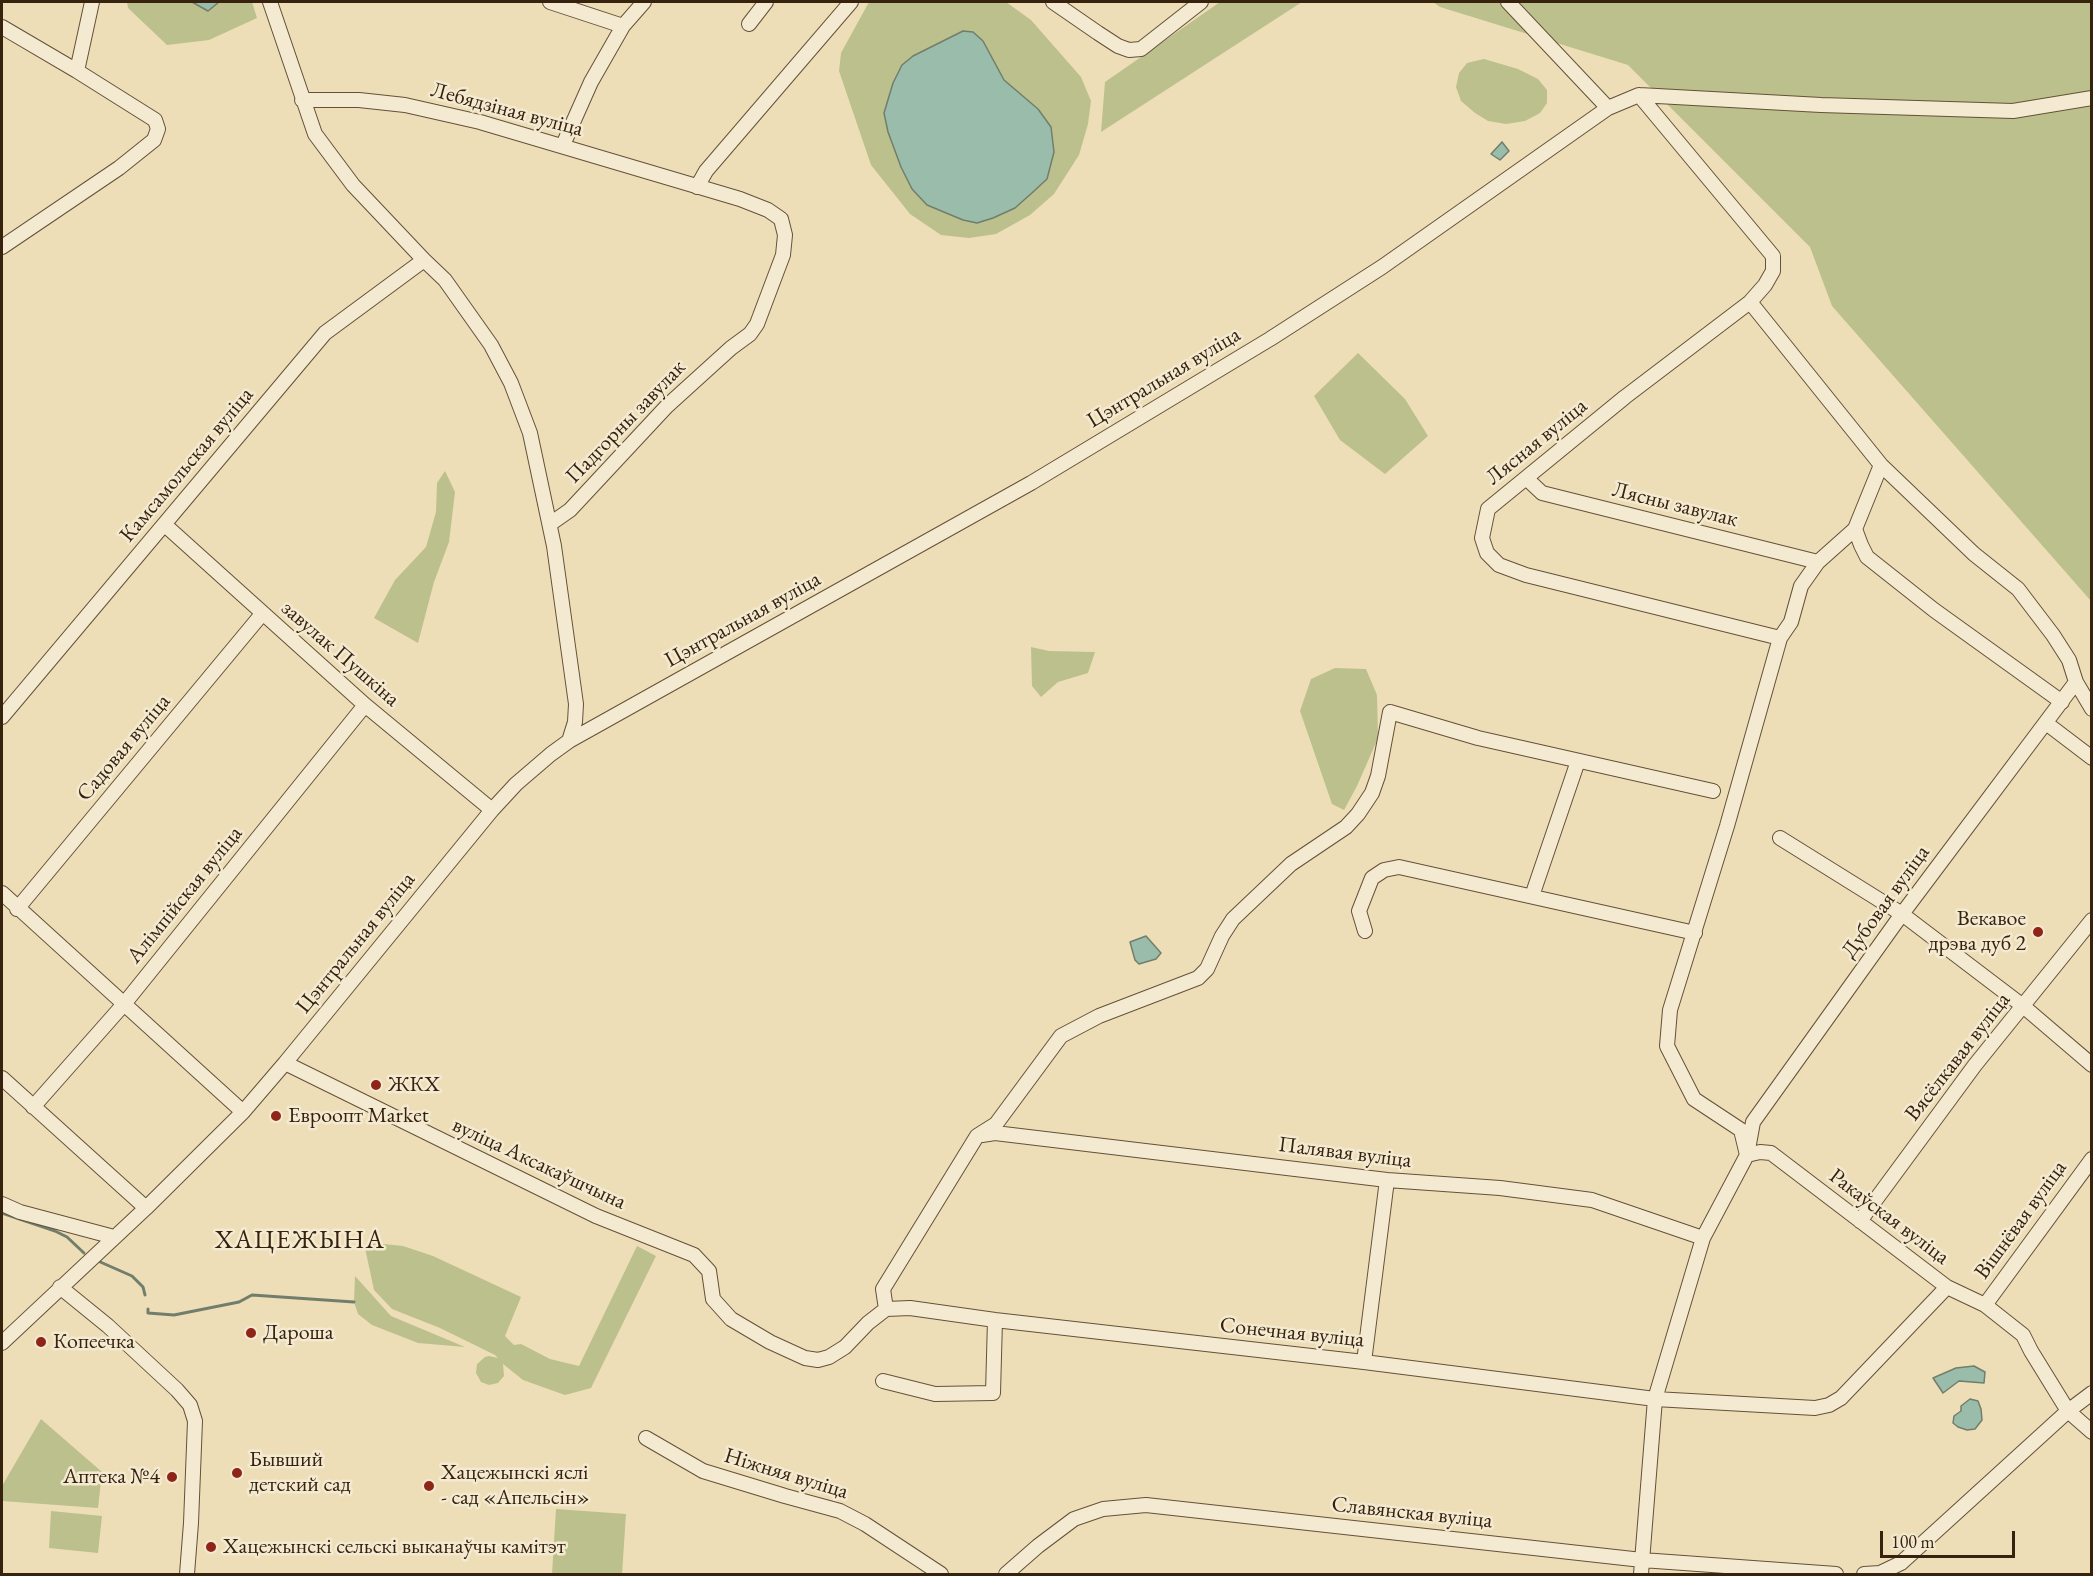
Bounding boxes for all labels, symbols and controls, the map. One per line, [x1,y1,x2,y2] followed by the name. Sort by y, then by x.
[428,77,586,143] street label: Лебядзіная вуліца
[1083,322,1245,434] street label: Цэнтральная вуліца
[560,355,692,489] street label: Падгорны завулак
[115,382,259,548] street label: Камсамольская вуліца
[1481,393,1593,491] street label: Лясная вуліца
[1609,477,1741,533] street label: Лясны завулак
[660,566,826,674] street label: Цэнтральная вуліца
[275,595,405,713] street label: завулак Пушкіна
[72,689,176,807] street label: Садовая вуліца
[122,821,248,969] street label: Алімпійская вуліца
[1836,840,1936,964] street label: Дубовая вуліца
[291,867,421,1019] street label: Цэнтральная вуліца
[1928,906,2026,957] place label: Векавое дрэва дуб 2
[2031,925,2045,939] marker: Векавое дрэва дуб 2
[1900,987,2016,1127] street label: Вясёлкавая вуліца
[388,1072,440,1098] place label: ЖКХ
[369,1078,383,1092] marker: ЖКХ
[288,1103,429,1129] place label: Евроопт Market
[269,1109,283,1123] marker: Евроопт Market
[448,1112,630,1216] street label: вуліца Аксакаўшчына
[1277,1132,1413,1174] street label: Палявая вуліца
[1969,1156,2073,1284] street label: Вішнёвая вуліца
[1824,1163,1954,1271] street label: Ракаўская вуліца
[215,1225,385,1257] district label: ХАЦЕЖЫНА
[1219,1312,1365,1354] street label: Сонечная вуліца
[263,1320,334,1346] place label: Дароша
[244,1326,258,1340] marker: Дароша
[53,1329,135,1355] place label: Копеечка
[34,1335,48,1349] marker: Копеечка
[721,1443,851,1505] street label: Ніжняя вуліца
[249,1447,351,1498] place label: Бывший детский сад
[441,1460,590,1512] place label: Хацежынскі яслі - сад «Апельсін»
[63,1464,160,1490] place label: Аптека №4
[230,1466,244,1480] marker: Бывший детский сад
[165,1470,179,1484] marker: Аптека №4
[422,1479,436,1493] marker: Хацежынскі яслі - сад «Апельсін»
[1330,1491,1494,1535] street label: Славянская вуліца
[1883,1519,2018,1557] scale bar
[1891,1530,1935,1553] text: 100 m
[223,1534,566,1560] place label: Хацежынскі сельскі выканаўчы камітэт
[204,1540,218,1554] marker: Хацежынскі сельскі выканаўчы камітэт

